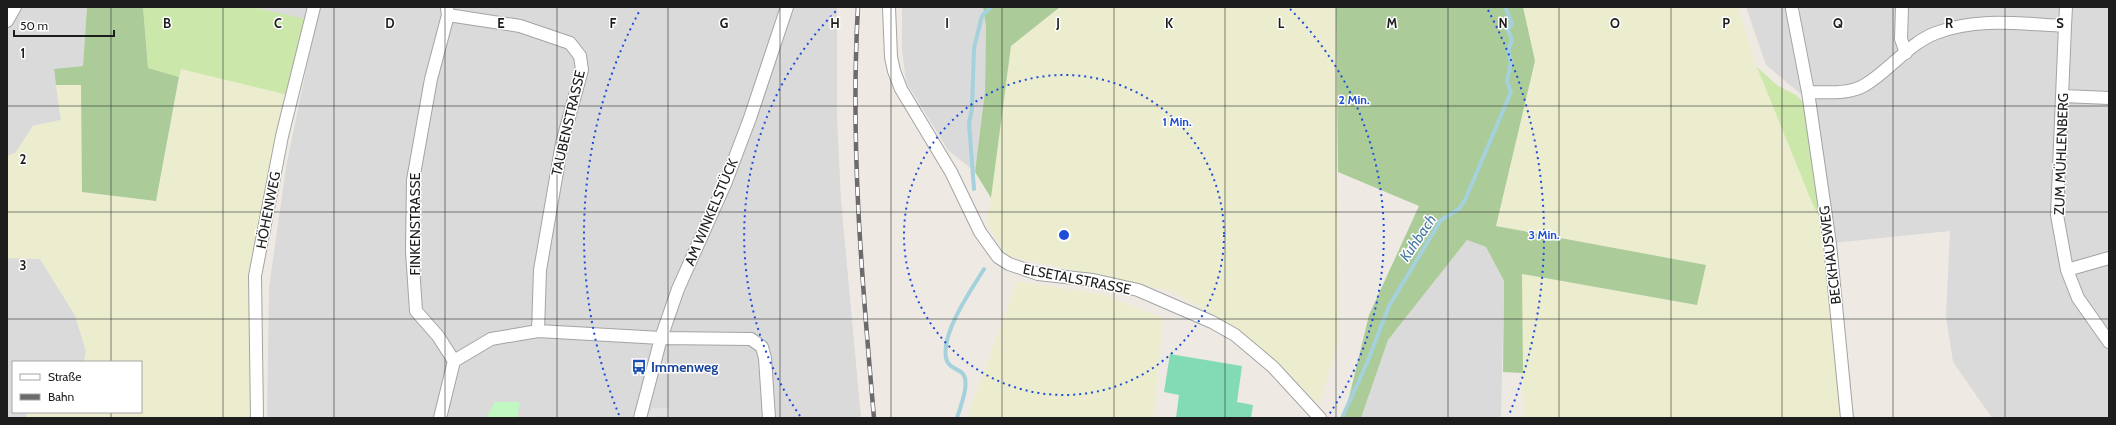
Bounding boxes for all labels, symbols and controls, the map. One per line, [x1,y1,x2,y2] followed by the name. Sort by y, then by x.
[14,12,114,38] scale bar
[163,15,171,31] text: B
[274,15,282,31] text: C
[385,15,395,31] text: D
[497,15,505,31] text: E
[610,15,617,31] text: F
[720,15,729,31] text: G
[830,15,840,31] text: H
[945,15,949,31] text: I
[1055,15,1060,31] text: J
[1165,15,1174,31] text: K
[1278,15,1285,31] text: L
[1387,15,1398,31] text: M
[1498,15,1508,31] text: N
[1610,15,1620,31] text: O
[1722,15,1730,31] text: P
[1833,15,1843,31] text: Q
[1945,15,1953,31] text: R
[2056,15,2064,31] text: S
[20,18,48,33] text: 50 m
[21,45,25,61] text: 1
[547,68,589,178] street label: TAUBENSTRASSE
[1338,92,1370,107] text: 2 Min.
[2050,93,2072,215] street label: ZUM MÜHLENBERG
[1162,114,1192,129] text: 1 Min.
[20,151,27,167] text: 2
[680,156,742,268] street label: AM WINKELSTÜCK
[252,170,284,250] street label: HÖHENWEG
[406,172,424,276] street label: FINKENSTRASSE
[1815,205,1845,305] street label: BECKHAUSWEG
[1396,211,1440,265] water label: Kuhbach
[1528,227,1560,242] text: 3 Min.
[1057,228,1071,242] centre of rings
[19,257,27,273] text: 3
[1021,260,1133,298] street label: ELSETALSTRASSE
[630,358,648,376] bus stop icon: Immenweg
[651,358,718,376] place label: Immenweg
[12,361,142,413] legend
[48,369,81,384] text: Straße
[48,389,74,404] text: Bahn

